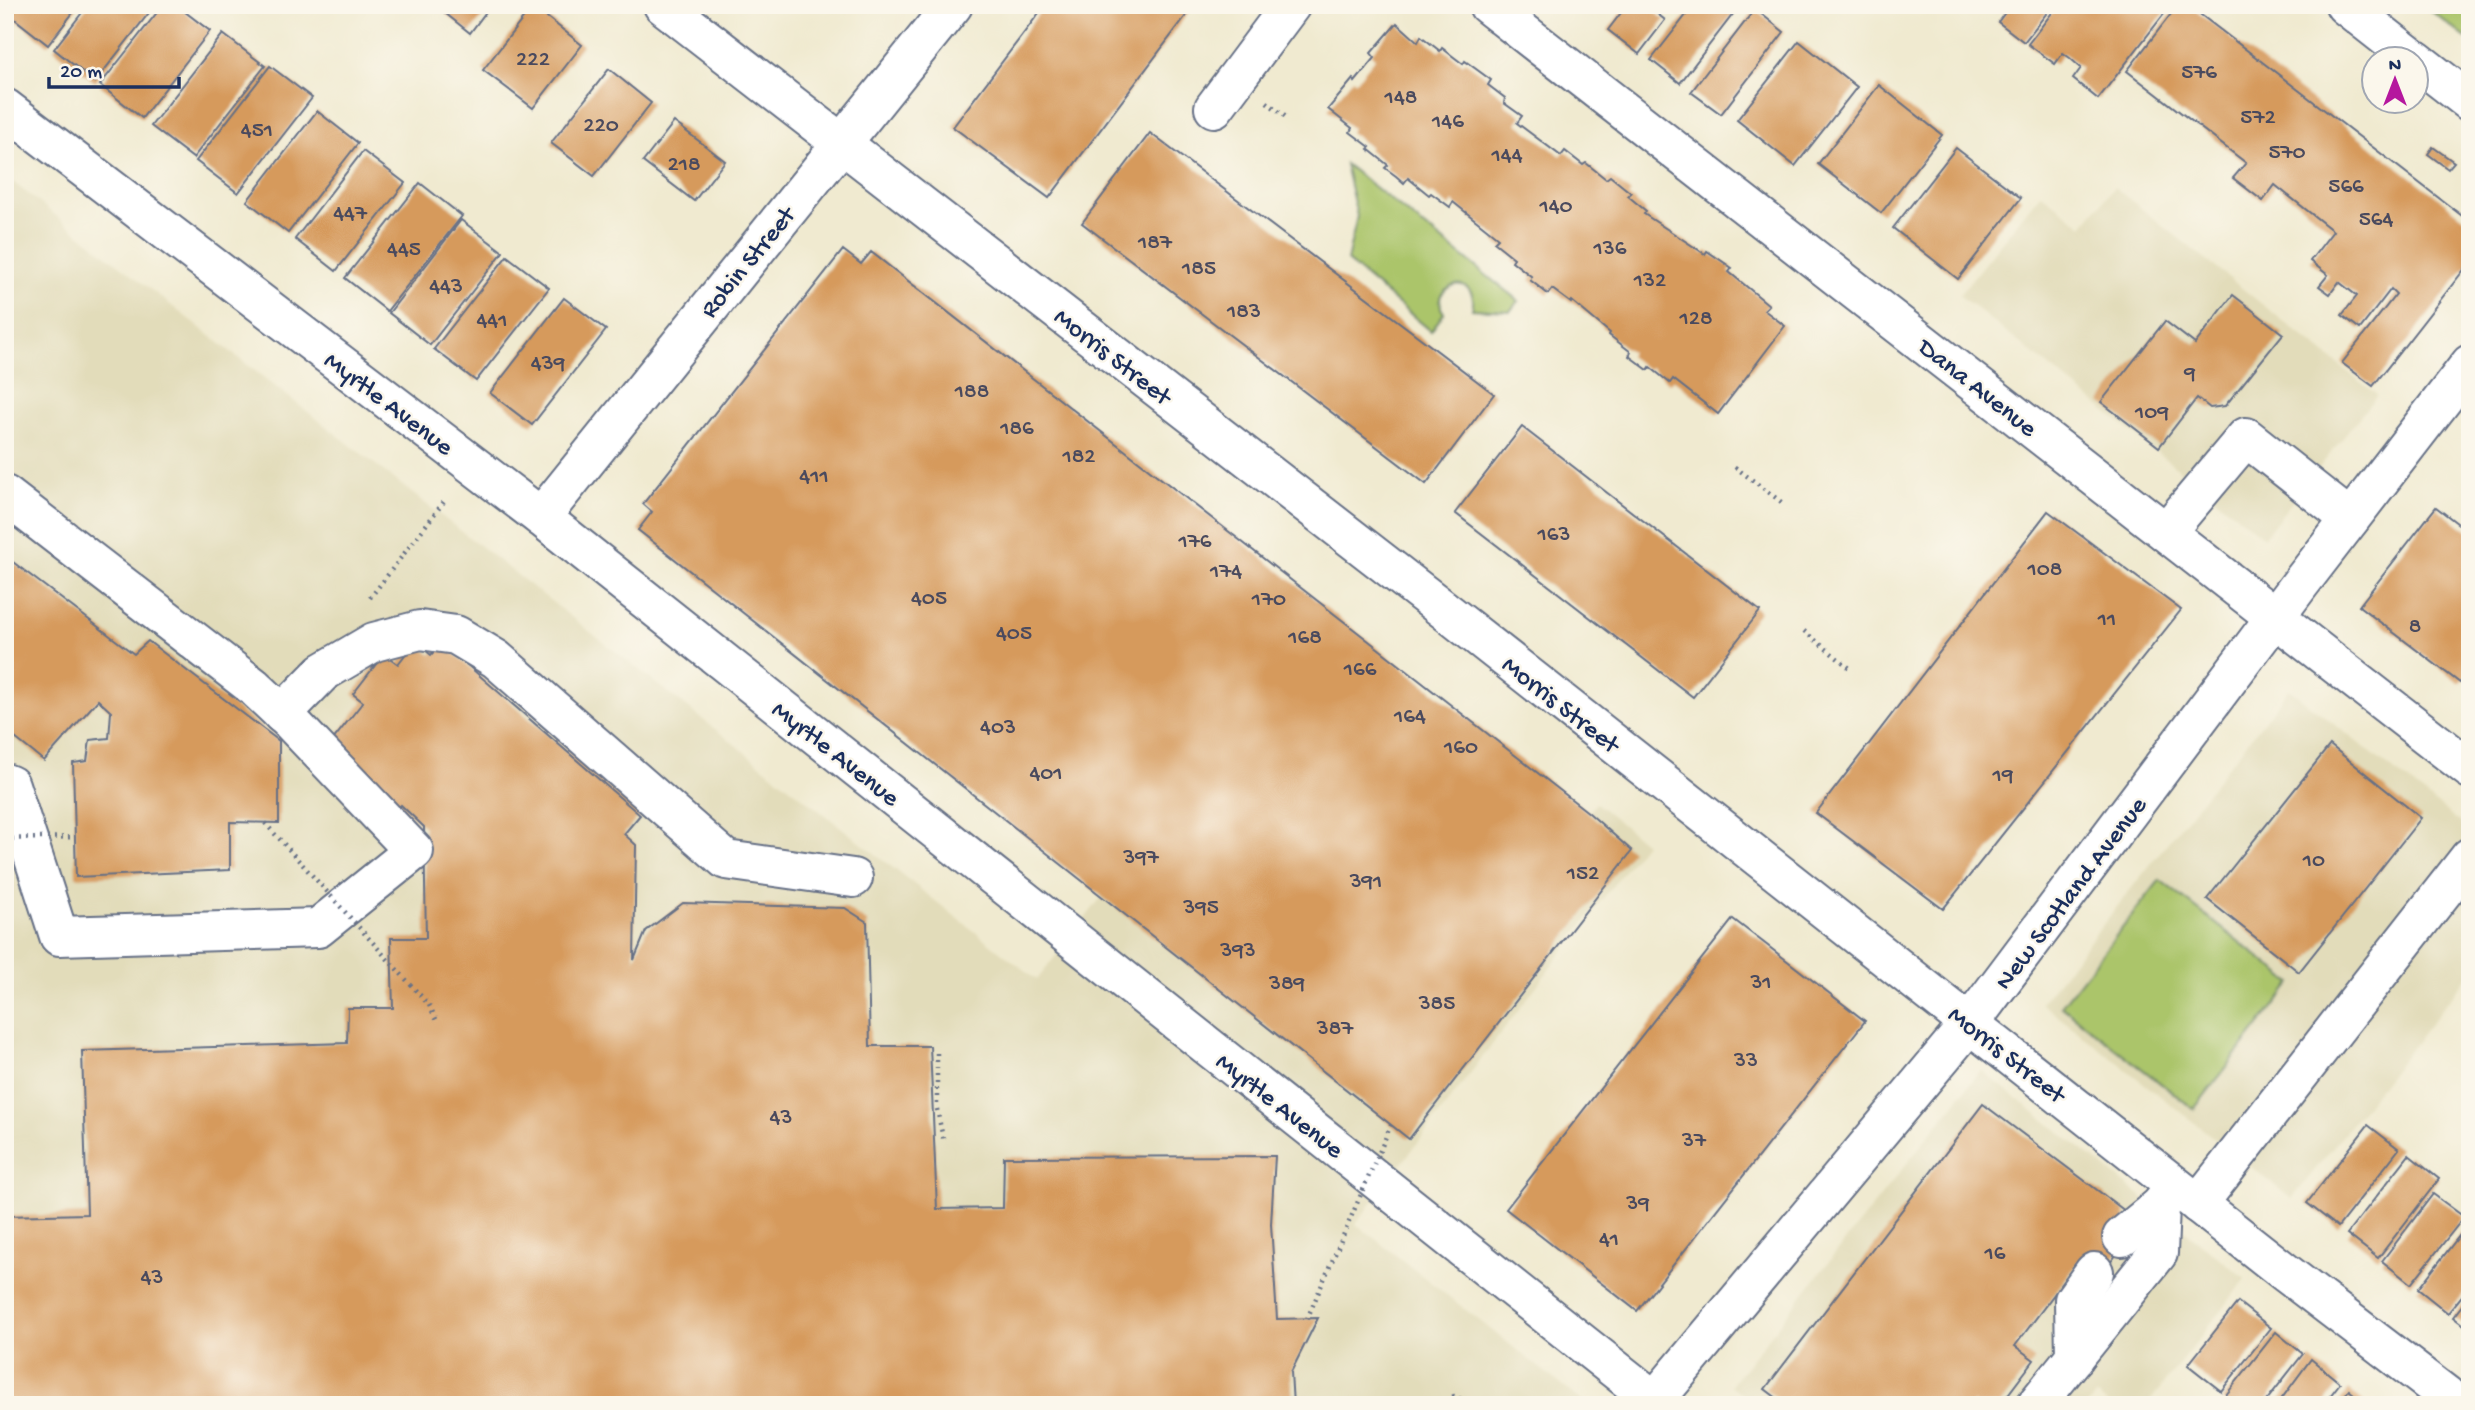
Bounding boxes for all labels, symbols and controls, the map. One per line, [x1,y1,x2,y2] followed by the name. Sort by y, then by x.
[49,46,178,90] scale bar
[2360,46,2430,116] north arrow
[516,47,550,74] house number: 222
[2389,55,2401,78] text: N
[2181,60,2217,87] house number: 576
[60,61,102,86] text: 20 m
[1384,85,1417,112] house number: 148
[2240,105,2276,132] house number: 572
[1431,109,1464,136] house number: 146
[583,113,619,140] house number: 220
[241,118,273,145] house number: 451
[2268,140,2306,167] house number: 570
[1490,143,1523,170] house number: 144
[667,152,701,179] house number: 218
[2328,174,2364,201] house number: 566
[1538,194,1573,221] house number: 140
[695,200,805,326] street label: Robin Street
[333,201,368,228] house number: 447
[2359,207,2393,234] house number: 564
[1137,230,1173,257] house number: 187
[1593,236,1627,263] house number: 136
[387,237,421,264] house number: 445
[1181,256,1216,283] house number: 185
[1633,268,1666,295] house number: 132
[429,274,463,301] house number: 443
[1226,299,1261,326] house number: 183
[1046,303,1178,416] street label: Morris Street
[1678,306,1713,333] house number: 128
[476,308,508,335] house number: 441
[1909,332,2042,446] street label: Dana Avenue
[316,347,459,465] street label: Myrtle Avenue
[531,351,566,378] house number: 439
[2183,361,2196,388] house number: 9
[954,379,989,406] house number: 188
[2134,400,2169,427] house number: 109
[999,416,1034,443] house number: 186
[1061,444,1096,471] house number: 182
[799,464,829,491] house number: 411
[1537,522,1570,549] house number: 163
[1178,529,1212,556] house number: 176
[2027,557,2062,584] house number: 108
[1209,559,1242,586] house number: 174
[911,586,947,613] house number: 405
[1251,587,1286,614] house number: 170
[2097,607,2116,634] house number: 11
[2409,614,2421,641] house number: 8
[996,621,1032,648] house number: 405
[1287,625,1322,652] house number: 168
[1494,651,1626,764] street label: Morris Street
[1343,657,1377,684] house number: 166
[764,696,905,816] street label: Myrtle Avenue
[1393,704,1426,731] house number: 164
[980,715,1016,742] house number: 403
[1443,735,1478,762] house number: 160
[1029,761,1063,788] house number: 401
[1992,763,2014,790] house number: 19
[1990,792,2156,997] street label: New Scotland Avenue
[1122,845,1160,872] house number: 397
[2302,848,2325,875] house number: 10
[1566,861,1599,888] house number: 152
[1349,869,1382,896] house number: 391
[1182,895,1219,922] house number: 395
[1219,938,1256,965] house number: 393
[1749,970,1772,997] house number: 31
[1268,971,1306,998] house number: 389
[1418,991,1455,1018] house number: 385
[1940,1001,2072,1114] street label: Morris Street
[1316,1016,1354,1043] house number: 387
[1208,1048,1349,1168] street label: Myrtle Avenue
[1733,1048,1758,1075] house number: 33
[770,1105,792,1132] house number: 43
[1681,1128,1707,1155] house number: 37
[1625,1191,1650,1218] house number: 39
[1599,1227,1619,1254] house number: 41
[1984,1241,2006,1268] house number: 16
[141,1265,163,1292] house number: 43

